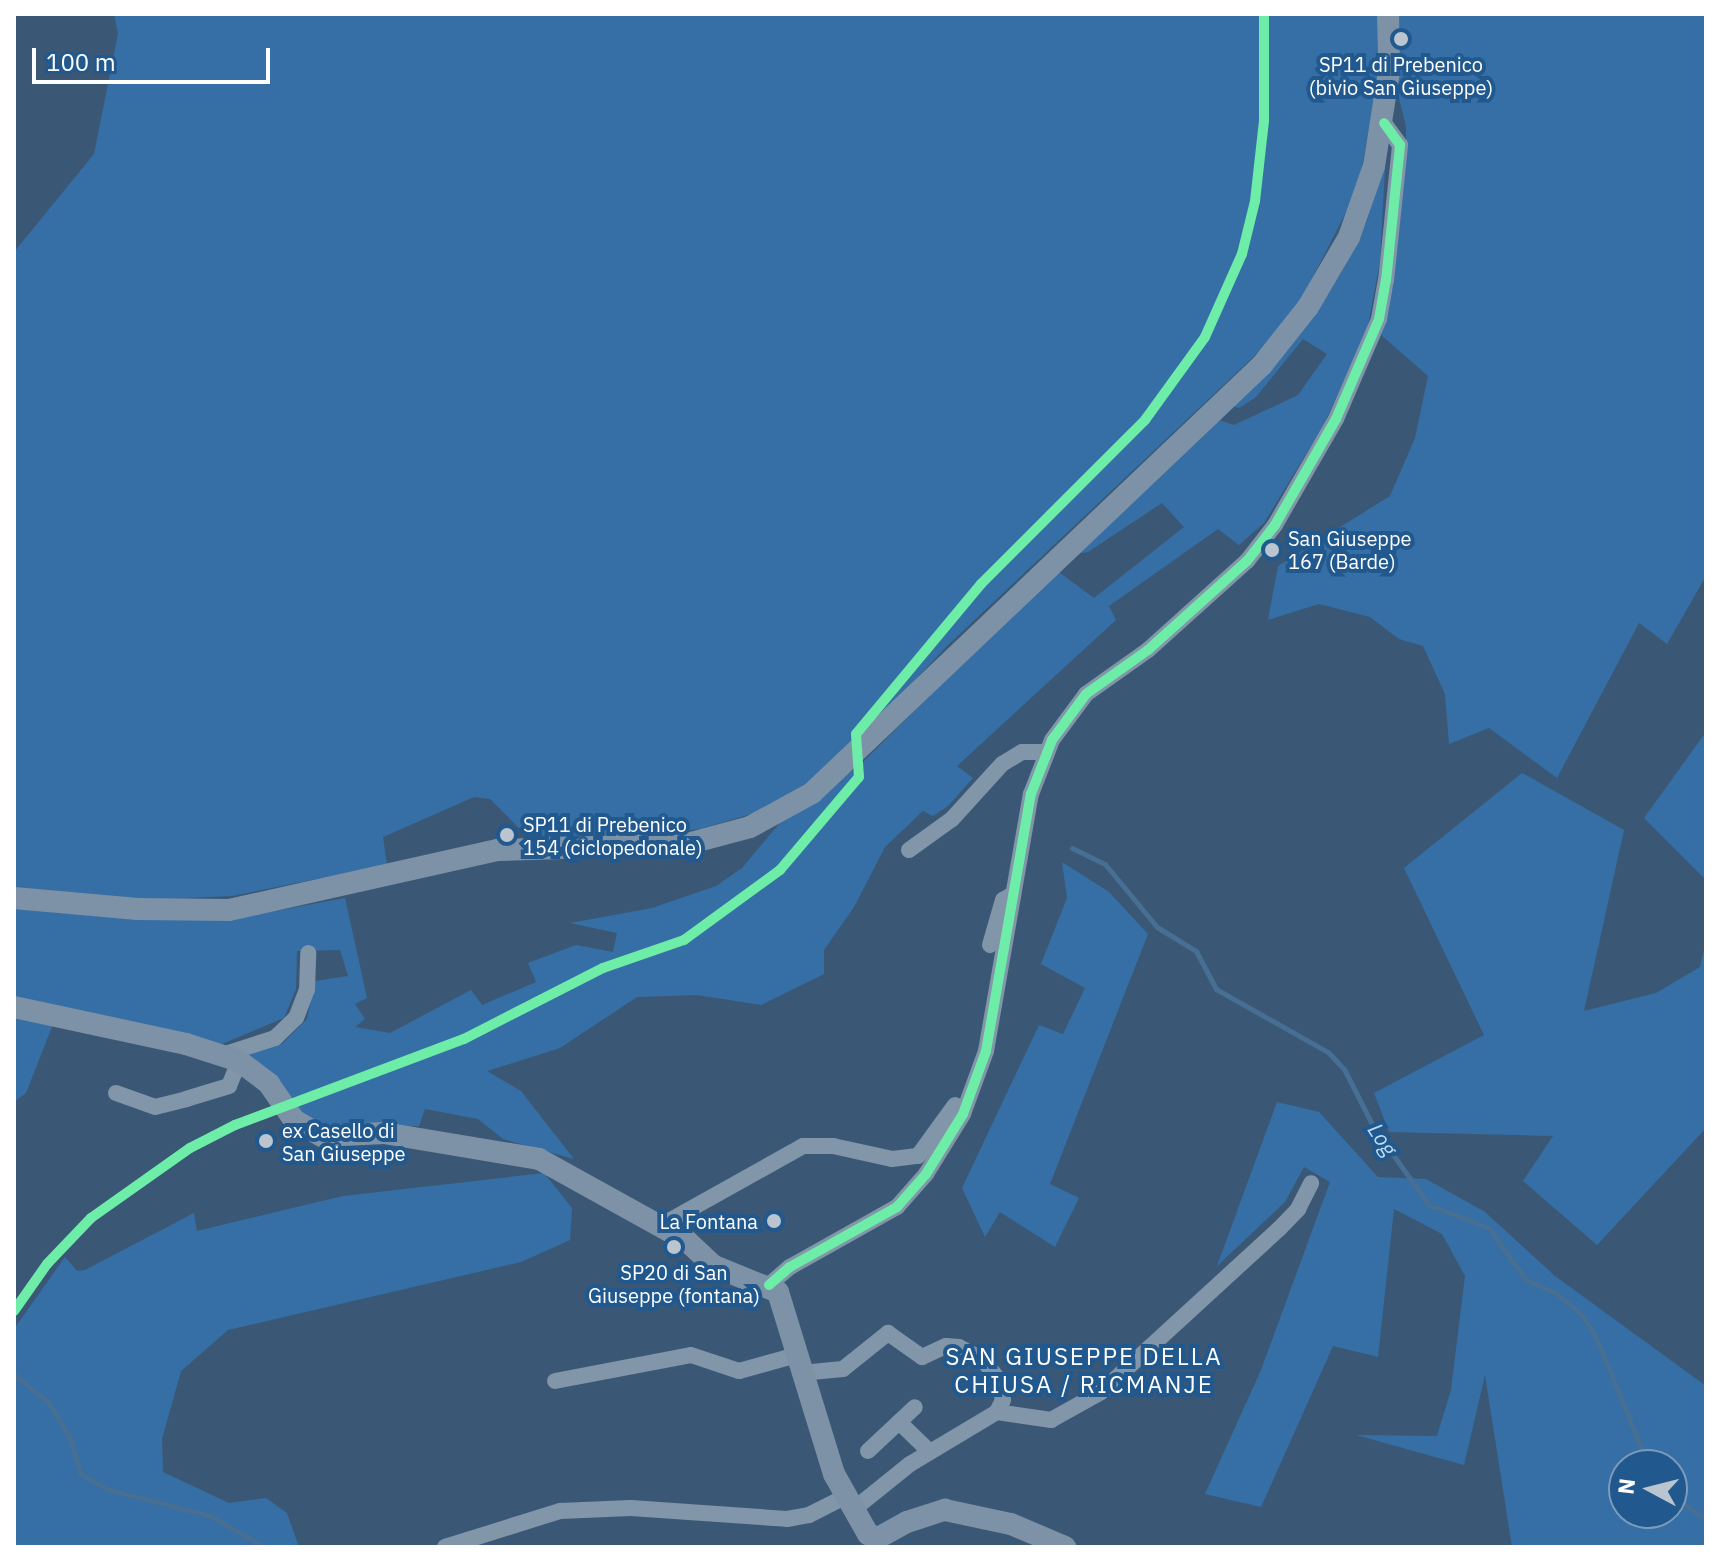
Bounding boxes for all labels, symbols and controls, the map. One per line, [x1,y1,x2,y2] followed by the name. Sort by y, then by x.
[1392,30,1410,48] marker: SP11 di Prebenico (bivio San Giuseppe)
[36,32,274,82] scale bar
[46,46,116,78] text: 100 m
[1309,52,1493,99] place label: SP11 di Prebenico (bivio San Giuseppe)
[1288,526,1412,573] place label: San Giuseppe 167 (Barde)
[1263,541,1281,559] marker: San Giuseppe 167 (Barde)
[523,812,703,859] place label: SP11 di Prebenico 154 (ciclopedonale)
[498,826,516,844] marker: SP11 di Prebenico 154 (ciclopedonale)
[282,1118,406,1165] place label: ex Casello di San Giuseppe
[1363,1118,1403,1160] water label: Log
[257,1132,275,1150] marker: ex Casello di San Giuseppe
[660,1209,758,1233] place label: La Fontana
[765,1212,783,1230] marker: La Fontana
[665,1238,683,1256] marker: SP20 di San Giuseppe (fontana)
[588,1260,760,1307] place label: SP20 di San Giuseppe (fontana)
[945,1343,1223,1399] district label: SAN GIUSEPPE DELLA CHIUSA / RICMANJE
[1608,1449,1688,1529] north arrow
[1610,1477,1641,1496] text: N

